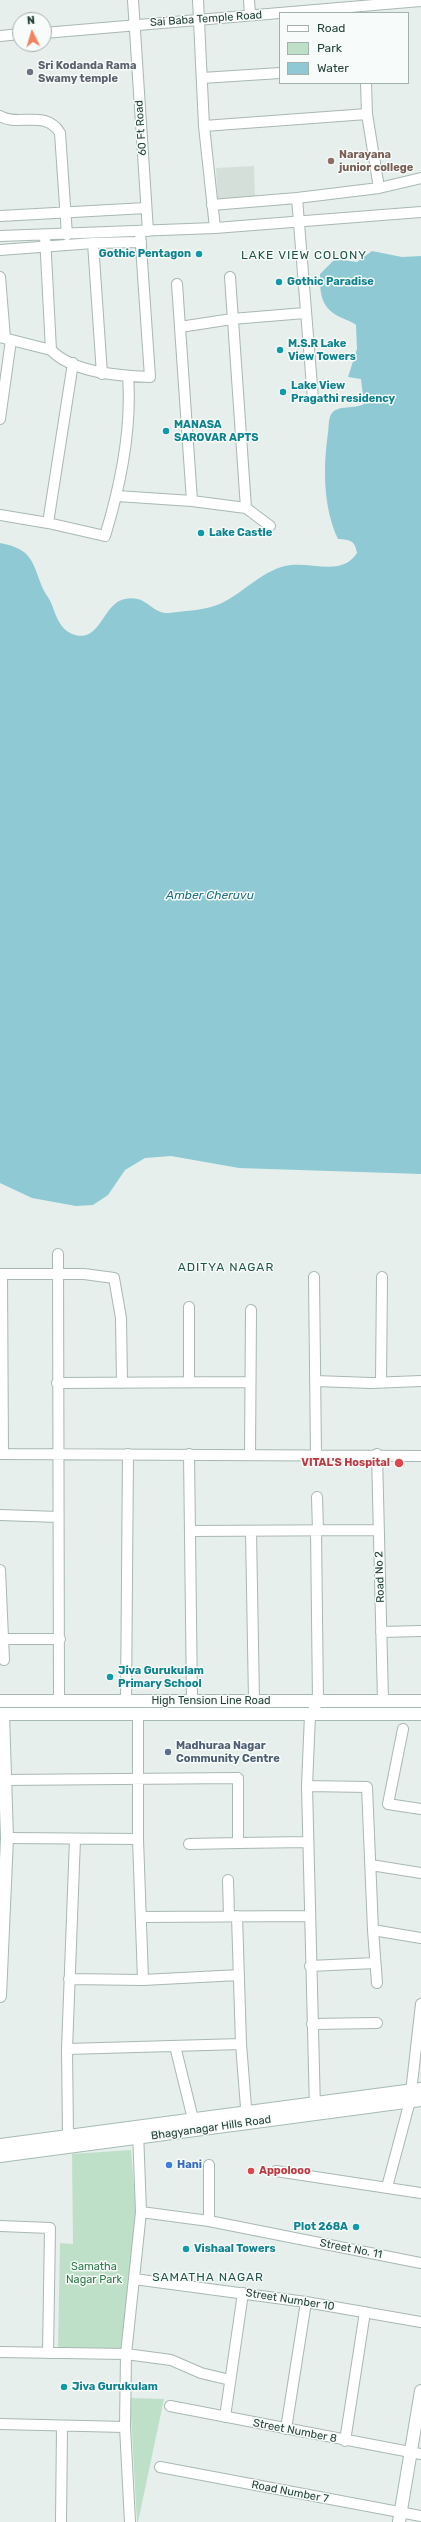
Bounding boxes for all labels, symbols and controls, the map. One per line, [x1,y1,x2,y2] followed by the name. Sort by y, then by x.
[149,8,263,30] street label: Sai Baba Temple Road
[12,12,52,52] north arrow
[279,12,409,84] legend
[26,14,36,27] text: N
[317,21,345,35] text: Road
[317,41,342,55] text: Park
[38,59,136,85] place label: Sri Kodanda Rama Swamy temple
[317,61,349,75] text: Water
[25,67,35,77] marker: Sri Kodanda Rama Swamy temple
[132,100,150,156] street label: 60 Ft Road
[339,148,413,174] place label: Narayana junior college
[326,156,336,166] marker: Narayana junior college
[99,247,191,261] place label: Gothic Pentagon
[194,249,204,259] marker: Gothic Pentagon
[241,249,367,263] district label: LAKE VIEW COLONY
[287,275,374,289] place label: Gothic Paradise
[274,277,284,287] marker: Gothic Paradise
[288,337,356,363] place label: M.S.R Lake View Towers
[275,345,285,355] marker: M.S.R Lake View Towers
[291,379,395,405] place label: Lake View Pragathi residency
[278,387,288,397] marker: Lake View Pragathi residency
[174,418,259,444] place label: MANASA SAROVAR APTS
[161,426,171,436] marker: MANASA SAROVAR APTS
[209,526,272,540] place label: Lake Castle
[196,528,206,538] marker: Lake Castle
[166,889,254,903] water label: Amber Cheruvu
[178,1261,274,1275] district label: ADITYA NAGAR
[301,1456,390,1470] place label: VITAL'S Hospital
[393,1457,405,1469] marker: VITAL'S Hospital
[372,1551,388,1603] street label: Road No 2
[118,1664,204,1690] place label: Jiva Gurukulam Primary School
[105,1672,115,1682] marker: Jiva Gurukulam Primary School
[151,1694,271,1708] street label: High Tension Line Road
[176,1739,280,1765] place label: Madhuraa Nagar Community Centre
[163,1747,173,1757] marker: Madhuraa Nagar Community Centre
[150,2113,272,2143] street label: Bhagyanagar Hills Road
[177,2158,202,2172] place label: Hani
[164,2160,174,2170] marker: Hani
[259,2164,311,2178] place label: Appolooo
[246,2166,256,2176] marker: Appolooo
[294,2220,348,2234] place label: Plot 268A
[351,2222,361,2232] marker: Plot 268A
[319,2236,383,2262] street label: Street No. 11
[194,2242,276,2256] place label: Vishaal Towers
[181,2244,191,2254] marker: Vishaal Towers
[66,2260,122,2286] park label: Samatha Nagar Park
[152,2271,264,2285] district label: SAMATHA NAGAR
[245,2286,335,2314] street label: Street Number 10
[72,2380,158,2394] place label: Jiva Gurukulam
[59,2382,69,2392] marker: Jiva Gurukulam
[252,2416,338,2446] street label: Street Number 8
[250,2478,330,2506] street label: Road Number 7

